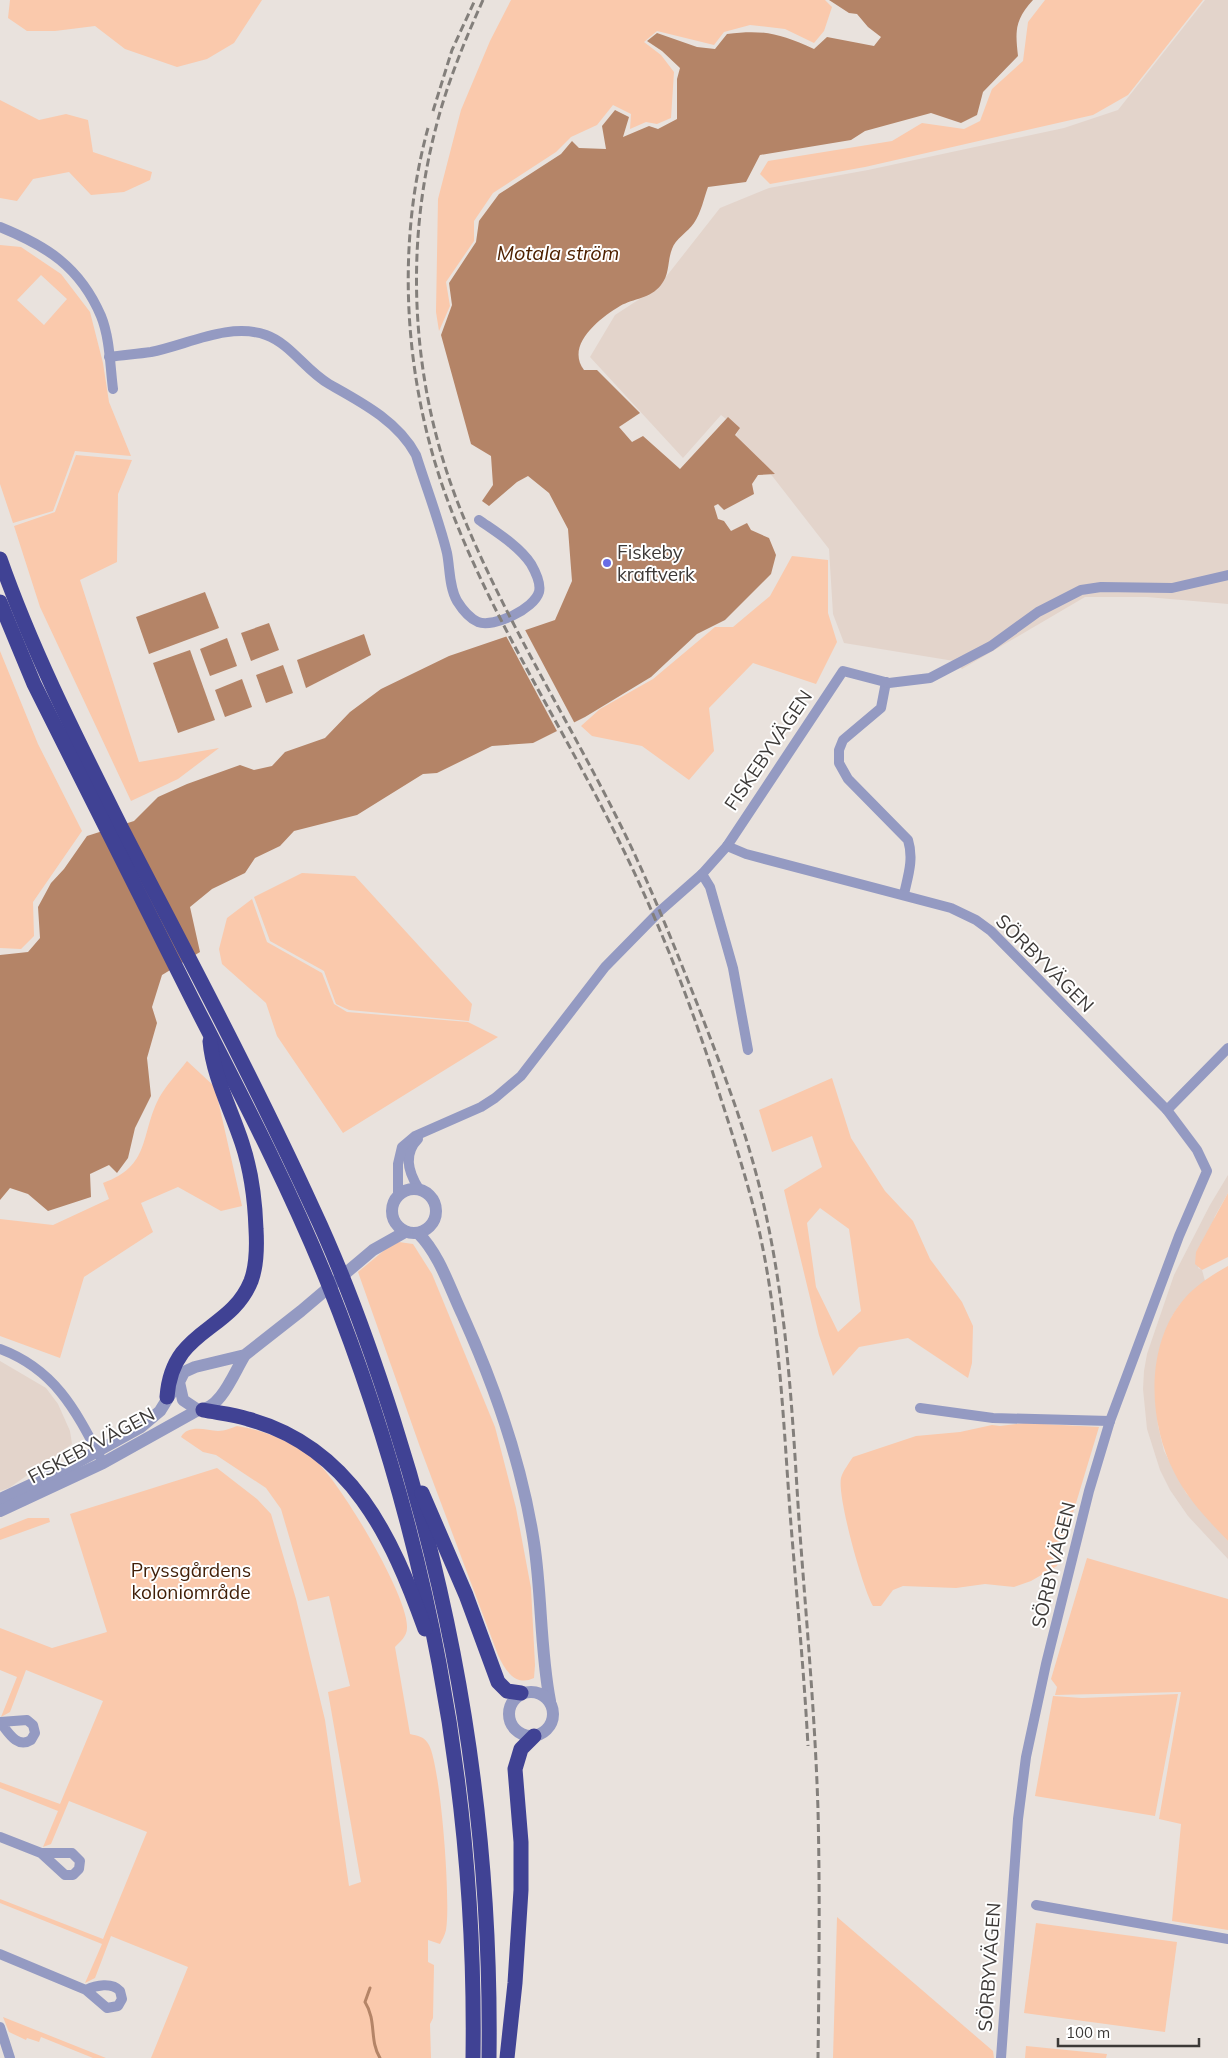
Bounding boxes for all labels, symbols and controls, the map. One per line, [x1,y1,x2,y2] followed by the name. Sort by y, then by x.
[497,240,619,265] water label: Motala ström
[617,540,695,586] place label: Fiskeby kraftverk
[601,557,613,569] marker: Fiskeby kraftverk
[719,685,817,815] street label: FISKEBYVÄGEN
[991,909,1099,1017] street label: SÖRBYVÄGEN
[23,1401,159,1489] street label: FISKEBYVÄGEN
[1026,1499,1080,1631] street label: SÖRBYVÄGEN
[131,1558,251,1604] park label: Pryssgårdens koloniområde
[973,1902,1005,2032] street label: SÖRBYVÄGEN
[1058,2016,1199,2048] scale bar
[1066,2023,1110,2042] text: 100 m

